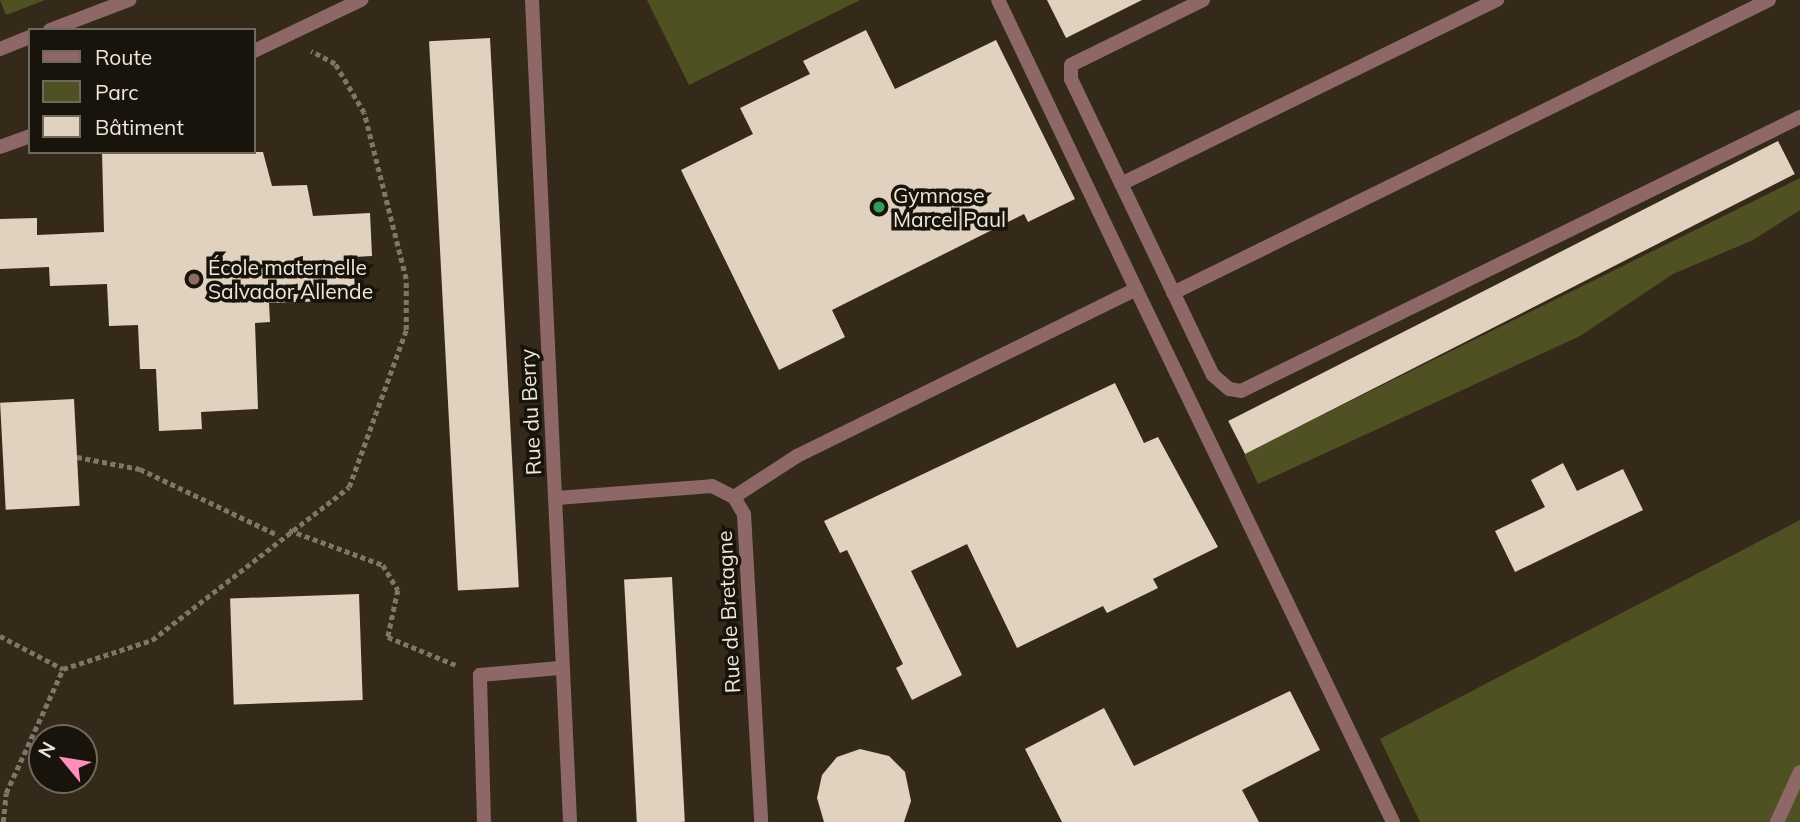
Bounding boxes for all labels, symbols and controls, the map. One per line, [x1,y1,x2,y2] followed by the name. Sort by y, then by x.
[28,28,256,154] legend
[95,44,152,70] text: Route
[95,79,139,105] text: Parc
[95,114,184,140] text: Bâtiment
[893,182,1006,232] place label: Gymnase Marcel Paul
[871,199,887,215] marker: Gymnase Marcel Paul
[208,254,373,304] place label: École maternelle Salvador Allende
[186,271,202,287] marker: École maternelle Salvador Allende
[514,348,546,476] street label: Rue du Berry
[711,530,745,694] street label: Rue de Bretagne
[28,724,98,794] north arrow
[33,737,61,762] text: N

